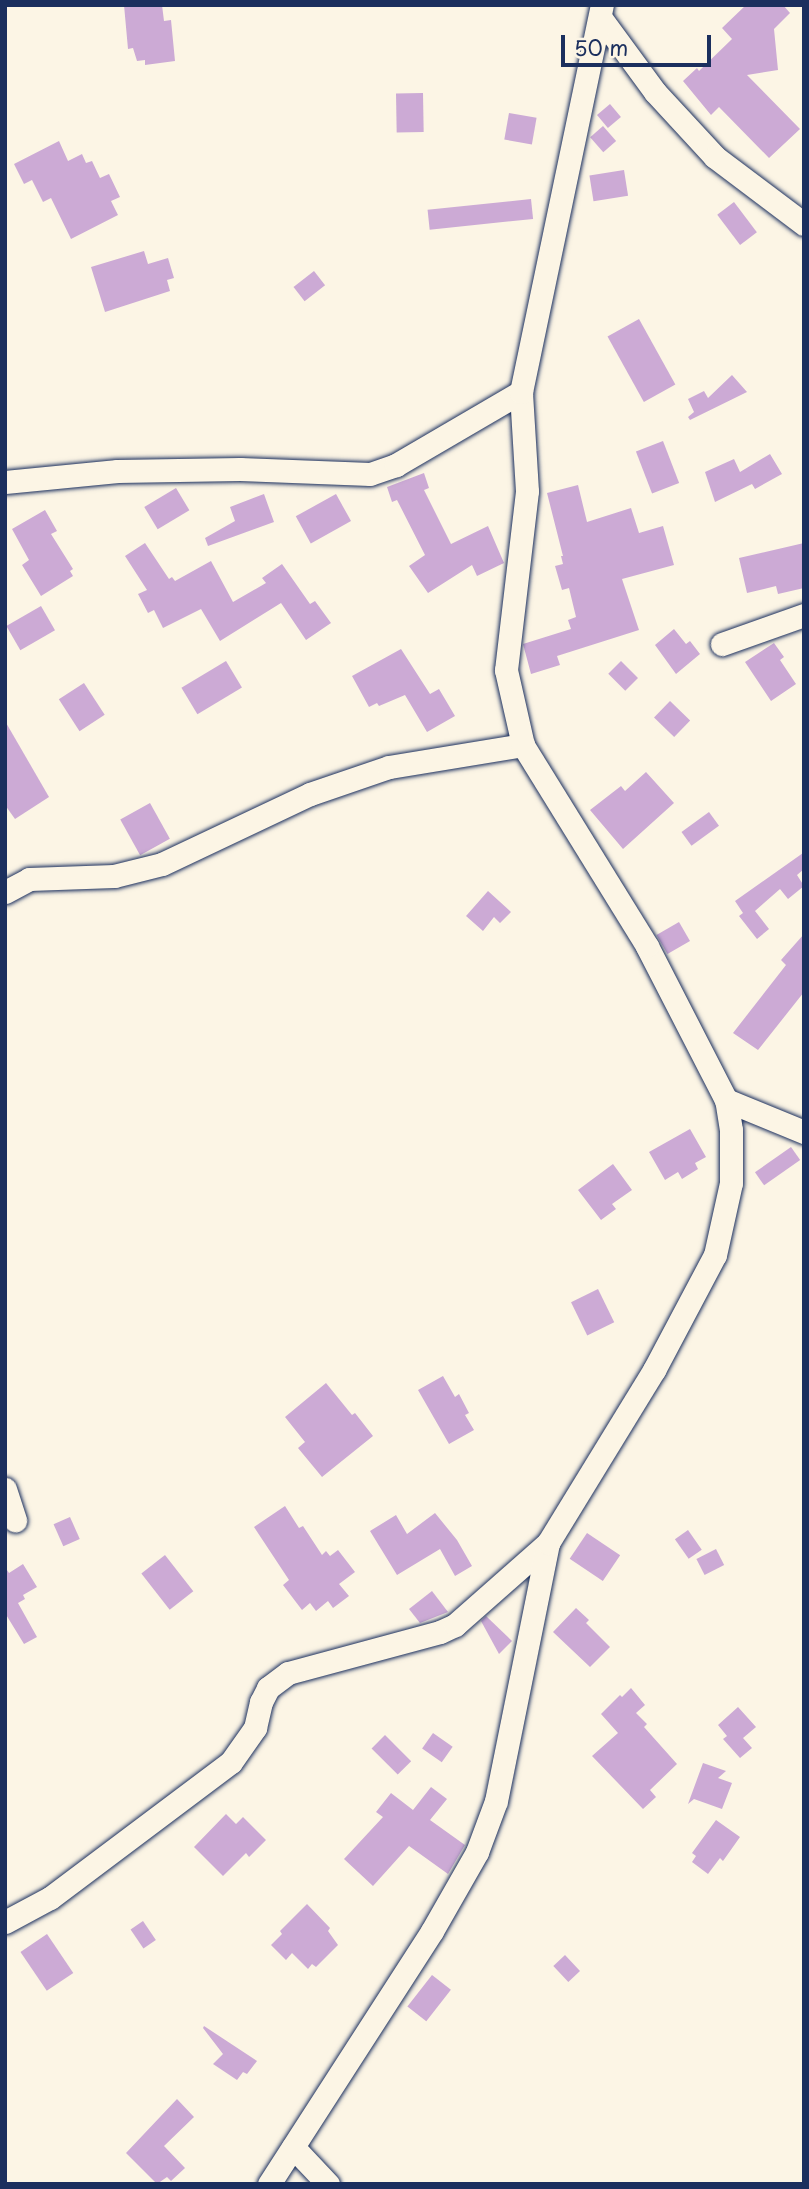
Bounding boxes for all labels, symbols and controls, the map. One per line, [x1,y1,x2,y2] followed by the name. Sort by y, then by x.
[564,21,714,65] scale bar
[574,31,628,63] text: 50 m

